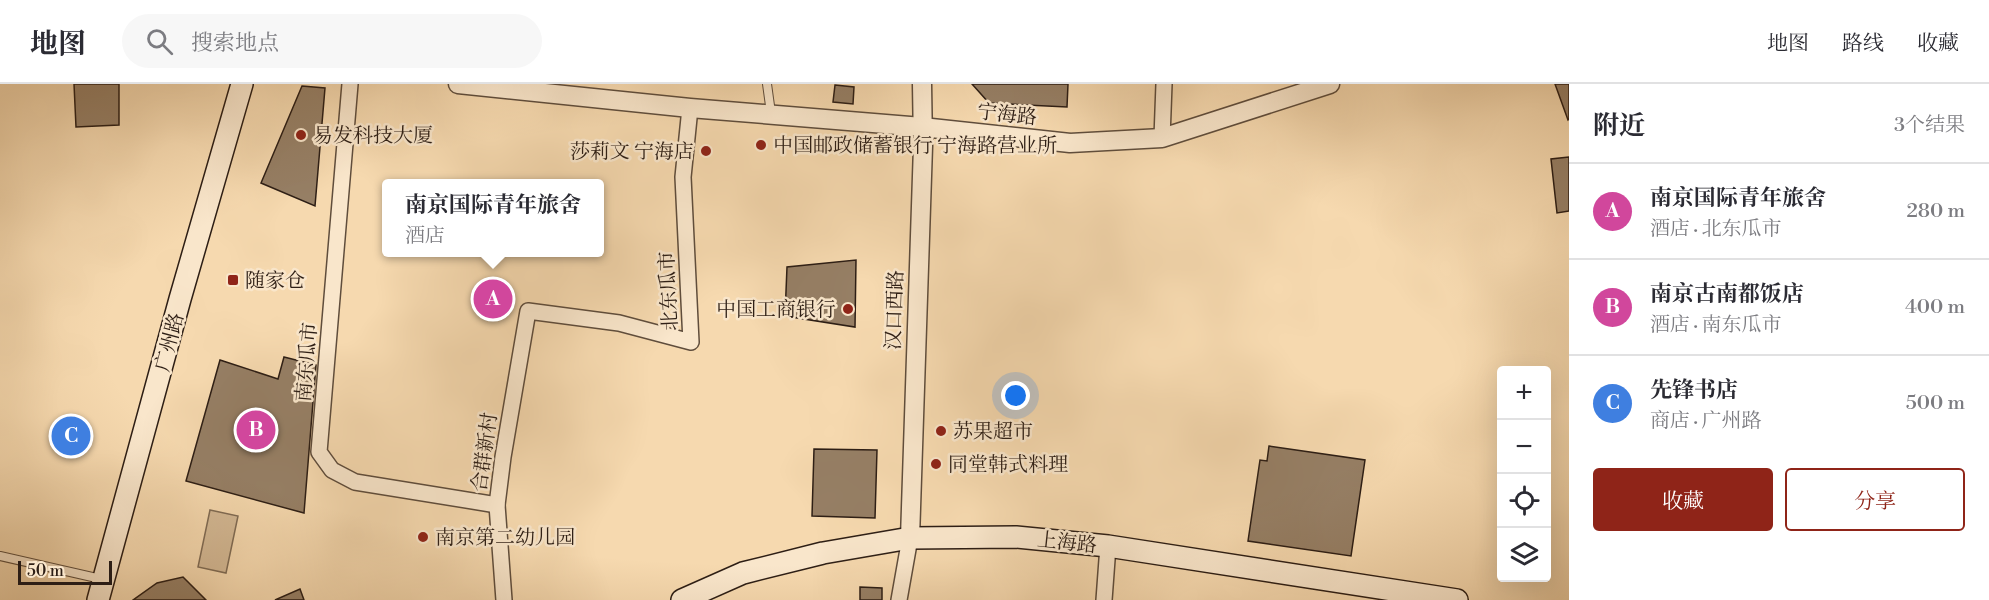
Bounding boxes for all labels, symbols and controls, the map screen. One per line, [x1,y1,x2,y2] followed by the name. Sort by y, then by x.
[122,14,542,68] search box
[143,25,176,58] icon: search
[30,27,86,62] text: 地图
[191,30,279,57] text: 搜索地点
[1767,31,1809,57] text: 地图
[1842,31,1884,57] text: 路线
[1917,31,1959,57] text: 收藏
[976,100,1038,131] street label: 宁海路
[1593,110,1645,142] text: 附近
[1894,113,1965,138] text: 3个结果
[313,124,433,149] place label: 易发科技大厦
[294,128,308,142] marker: 易发科技大厦
[773,134,1057,159] place label: 中国邮政储蓄银行 宁海路营业所
[754,138,768,152] marker: 中国邮政储蓄银行 宁海路营业所
[570,140,694,165] place label: 莎莉文 宁海店
[699,144,713,158] marker: 莎莉文 宁海店
[382,179,604,257] popup
[1650,185,1826,212] text: 南京国际青年旅舍
[405,192,581,219] text: 南京国际青年旅舍
[1605,199,1620,224] text: A
[1906,199,1965,224] text: 280 m
[1650,217,1782,242] text: 酒店 · 北东瓜市
[405,224,445,249] text: 酒店
[655,250,684,332] street label: 北东瓜市
[245,269,305,294] place label: 随家仓
[882,270,909,350] street label: 汉口西路
[226,273,240,287] marker: 随家仓
[474,276,512,322] pin: A
[1650,281,1804,308] text: 南京古南都饭店
[1605,295,1620,320] text: B
[1905,295,1965,320] text: 400 m
[716,298,836,323] place label: 中国工商银行
[841,302,855,316] marker: 中国工商银行
[151,310,190,375] street label: 广州路
[1650,313,1782,338] text: 酒店 · 南东瓜市
[292,321,323,403] street label: 南东瓜市
[1497,366,1551,582] map controls
[1497,366,1551,420] button: +
[1650,377,1738,404] text: 先锋书店
[1001,381,1030,410] your location
[1605,391,1620,416] text: C
[1906,391,1965,416] text: 500 m
[236,408,276,452] pin: B
[1650,409,1762,434] text: 商店 · 广州路
[468,411,503,494] street label: 合群新村
[52,414,90,458] pin: C
[953,420,1033,445] place label: 苏果超市
[1497,420,1551,474] button: −
[934,424,948,438] marker: 苏果超市
[948,453,1068,478] place label: 同堂韩式料理
[929,457,943,471] marker: 同堂韩式料理
[1593,468,1773,531] button: 收藏
[1785,468,1965,531] button: 分享
[1497,474,1551,528] button: locate
[435,526,575,551] place label: 南京第二幼儿园
[1036,528,1098,559] street label: 上海路
[1497,528,1551,582] button: layers
[416,530,430,544] marker: 南京第二幼儿园
[18,558,112,586] scale bar
[27,561,64,581] text: 50 m

